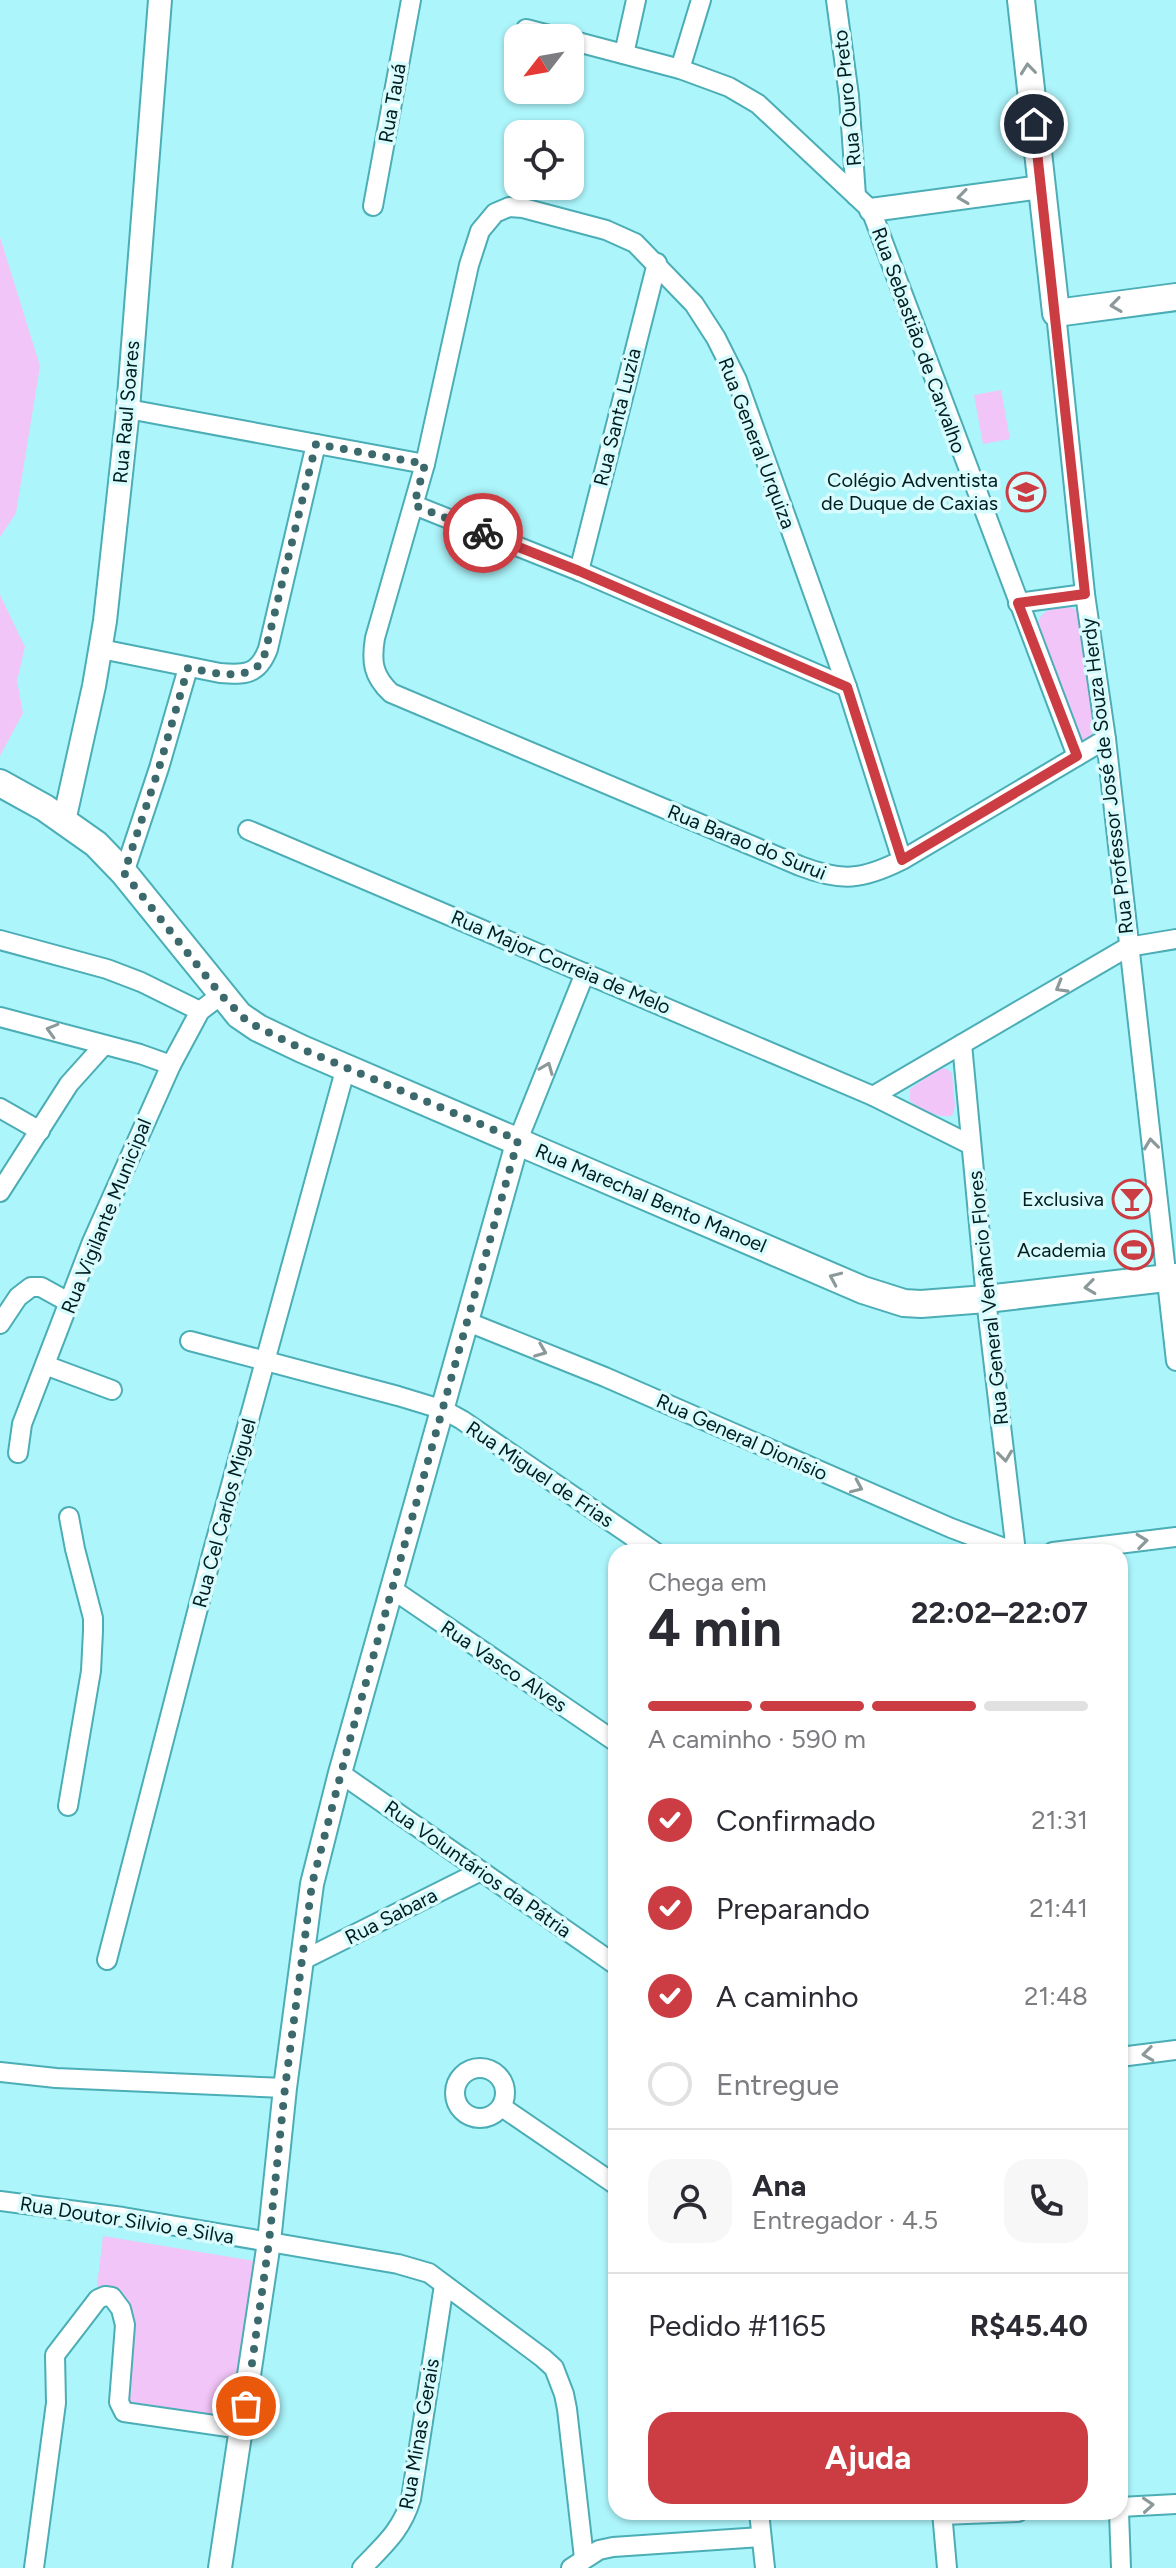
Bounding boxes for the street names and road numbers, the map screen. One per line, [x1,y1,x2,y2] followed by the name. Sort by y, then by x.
[828,29,866,167] street label: Rua Ouro Preto
[373,61,411,145] street label: Rua Tauá
[867,224,971,456] street label: Rua Sebastião de Carvalho
[108,340,144,484] street label: Rua Raul Soares
[588,346,646,488] street label: Rua Santa Luzia
[713,354,801,532] street label: Rua General Urquiza
[1076,616,1138,936] street label: Rua Professor José de Souza Herdy
[664,799,830,885] street label: Rua Barao do Surui
[448,905,674,1019] street label: Rua Major Correia de Melo
[56,1115,156,1317] street label: Rua Vigilante Municipal
[532,1138,770,1258] street label: Rua Marechal Bento Manoel
[963,1170,1013,1426] street label: Rua General Venâncio Flores
[653,1388,831,1486] street label: Rua General Dionísio
[187,1416,261,1610] street label: Rua Cel Carlos Miguel
[462,1416,618,1532] street label: Rua Miguel de Frias
[436,1615,572,1717] street label: Rua Vasco Alves
[380,1795,576,1943] street label: Rua Voluntários da Pátria
[341,1883,441,1949] street label: Rua Sabara
[18,2191,236,2249] street label: Rua Doutor Silvio e Silva
[394,2357,444,2511] street label: Rua Minas Gerais

